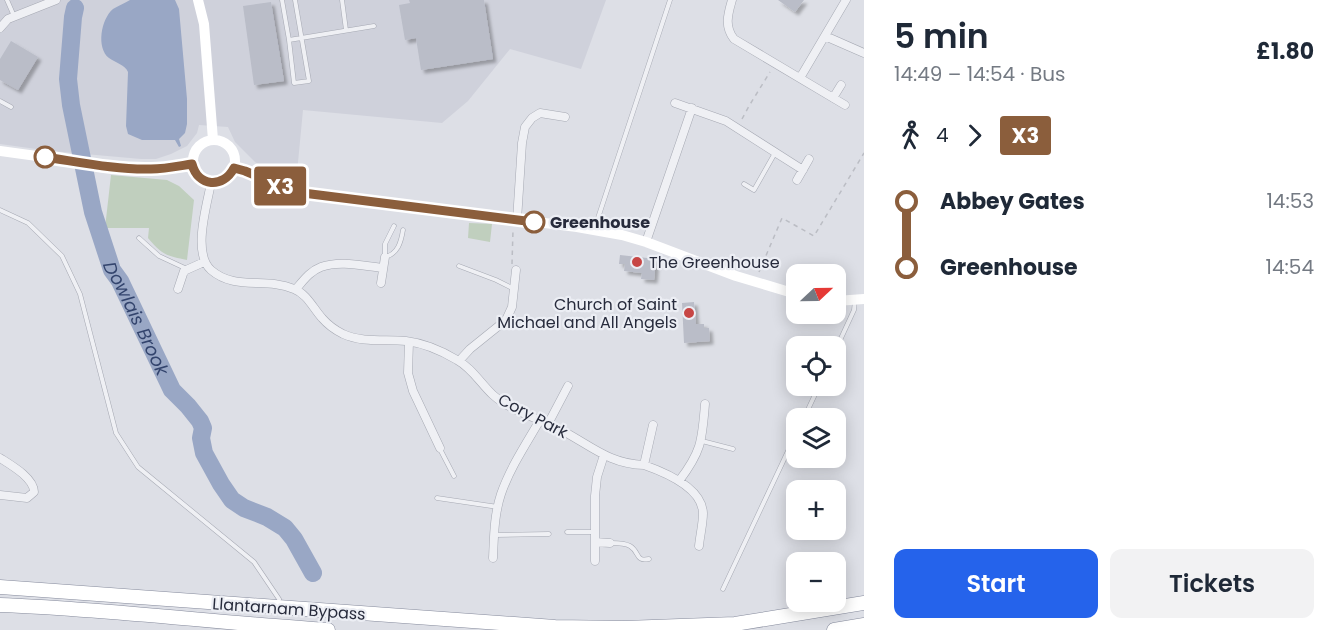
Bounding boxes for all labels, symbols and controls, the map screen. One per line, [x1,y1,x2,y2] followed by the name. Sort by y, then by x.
[894,13,989,60] text: 5 min
[1256,36,1314,67] text: £1.80
[894,60,1065,88] text: 14:49 – 14:54 · Bus
[894,119,927,152] icon: walk
[958,119,991,152] icon: forward
[936,121,949,149] text: 4
[1012,121,1039,150] text: X3
[34,146,56,168] unlabelled marker
[253,166,307,206] line badge: X3
[266,172,294,201] text: X3
[940,186,1085,217] text: Abbey Gates
[1266,187,1314,215] text: 14:53
[523,211,545,233] marker: Greenhouse
[550,211,650,234] place label: Greenhouse
[649,251,780,274] place label: The Greenhouse
[940,252,1078,283] text: Greenhouse
[1266,253,1314,281] text: 14:54
[630,255,644,269] marker: The Greenhouse
[98,258,176,380] water label: Dowlais Brook
[786,264,846,324] north arrow
[786,264,846,612] map controls
[497,293,677,334] place label: Church of Saint Michael and All Angels
[682,306,696,320] marker: Church of Saint Michael and All Angels
[786,336,846,396] button: locate
[494,388,573,444] street label: Cory Park
[786,408,846,468] button: layers
[786,480,846,540] button: +
[894,549,1098,618] button: Start
[1110,549,1314,618] button: Tickets
[786,552,846,612] button: −
[212,592,366,626] street label: Llantarnam Bypass

